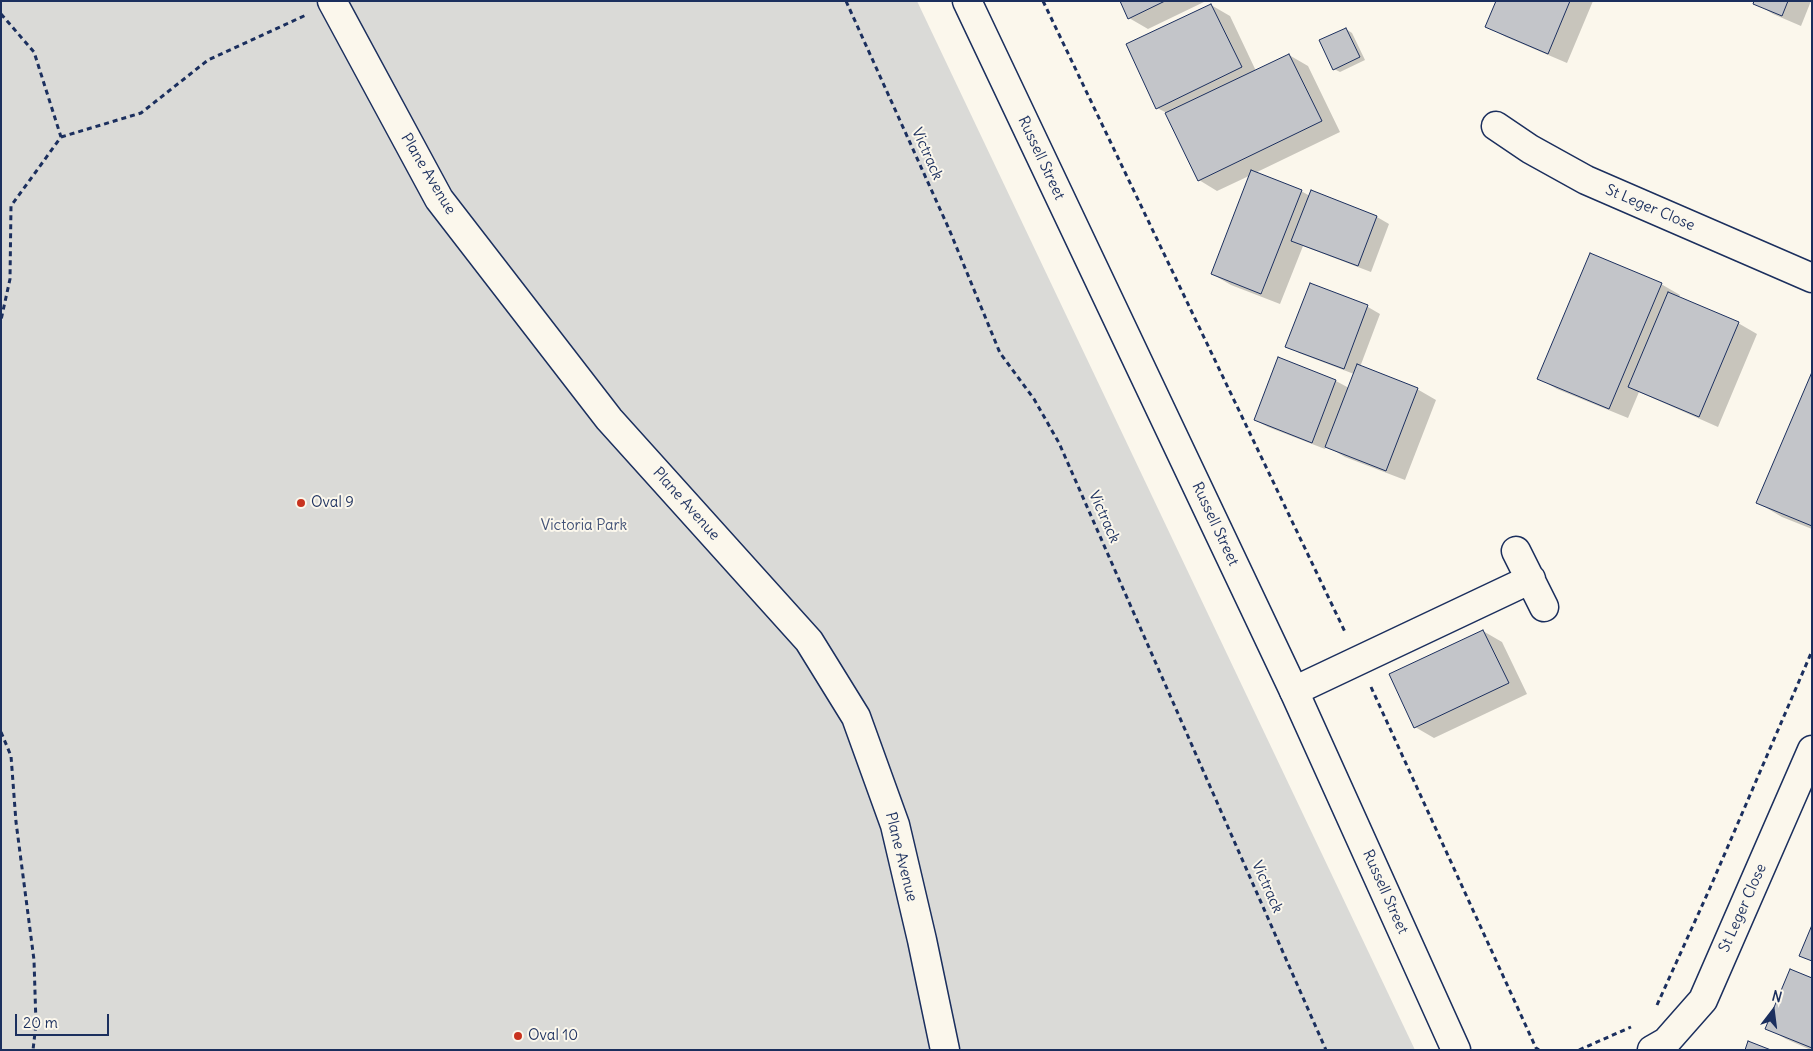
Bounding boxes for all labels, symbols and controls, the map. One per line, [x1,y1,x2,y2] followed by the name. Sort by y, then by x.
[1014,113,1068,203] street label: Russell Street
[908,125,946,183] street label: Victrack
[397,130,459,218] street label: Plane Avenue
[1603,181,1697,235] street label: St Leger Close
[649,464,723,544] street label: Plane Avenue
[1188,479,1242,569] street label: Russell Street
[1085,488,1123,546] street label: Victrack
[311,494,354,512] place label: Oval 9
[295,497,307,509] marker: Oval 9
[541,517,627,535] park label: Victoria Park
[881,810,921,904] street label: Plane Avenue
[1358,847,1412,937] street label: Russell Street
[1248,858,1286,916] street label: Victrack
[1715,861,1771,955] street label: St Leger Close
[1748,986,1798,1036] north arrow
[1770,987,1784,1006] text: N
[18,1004,111,1036] scale bar
[23,1013,58,1032] text: 20 m
[528,1027,578,1045] place label: Oval 10
[512,1030,524,1042] marker: Oval 10

